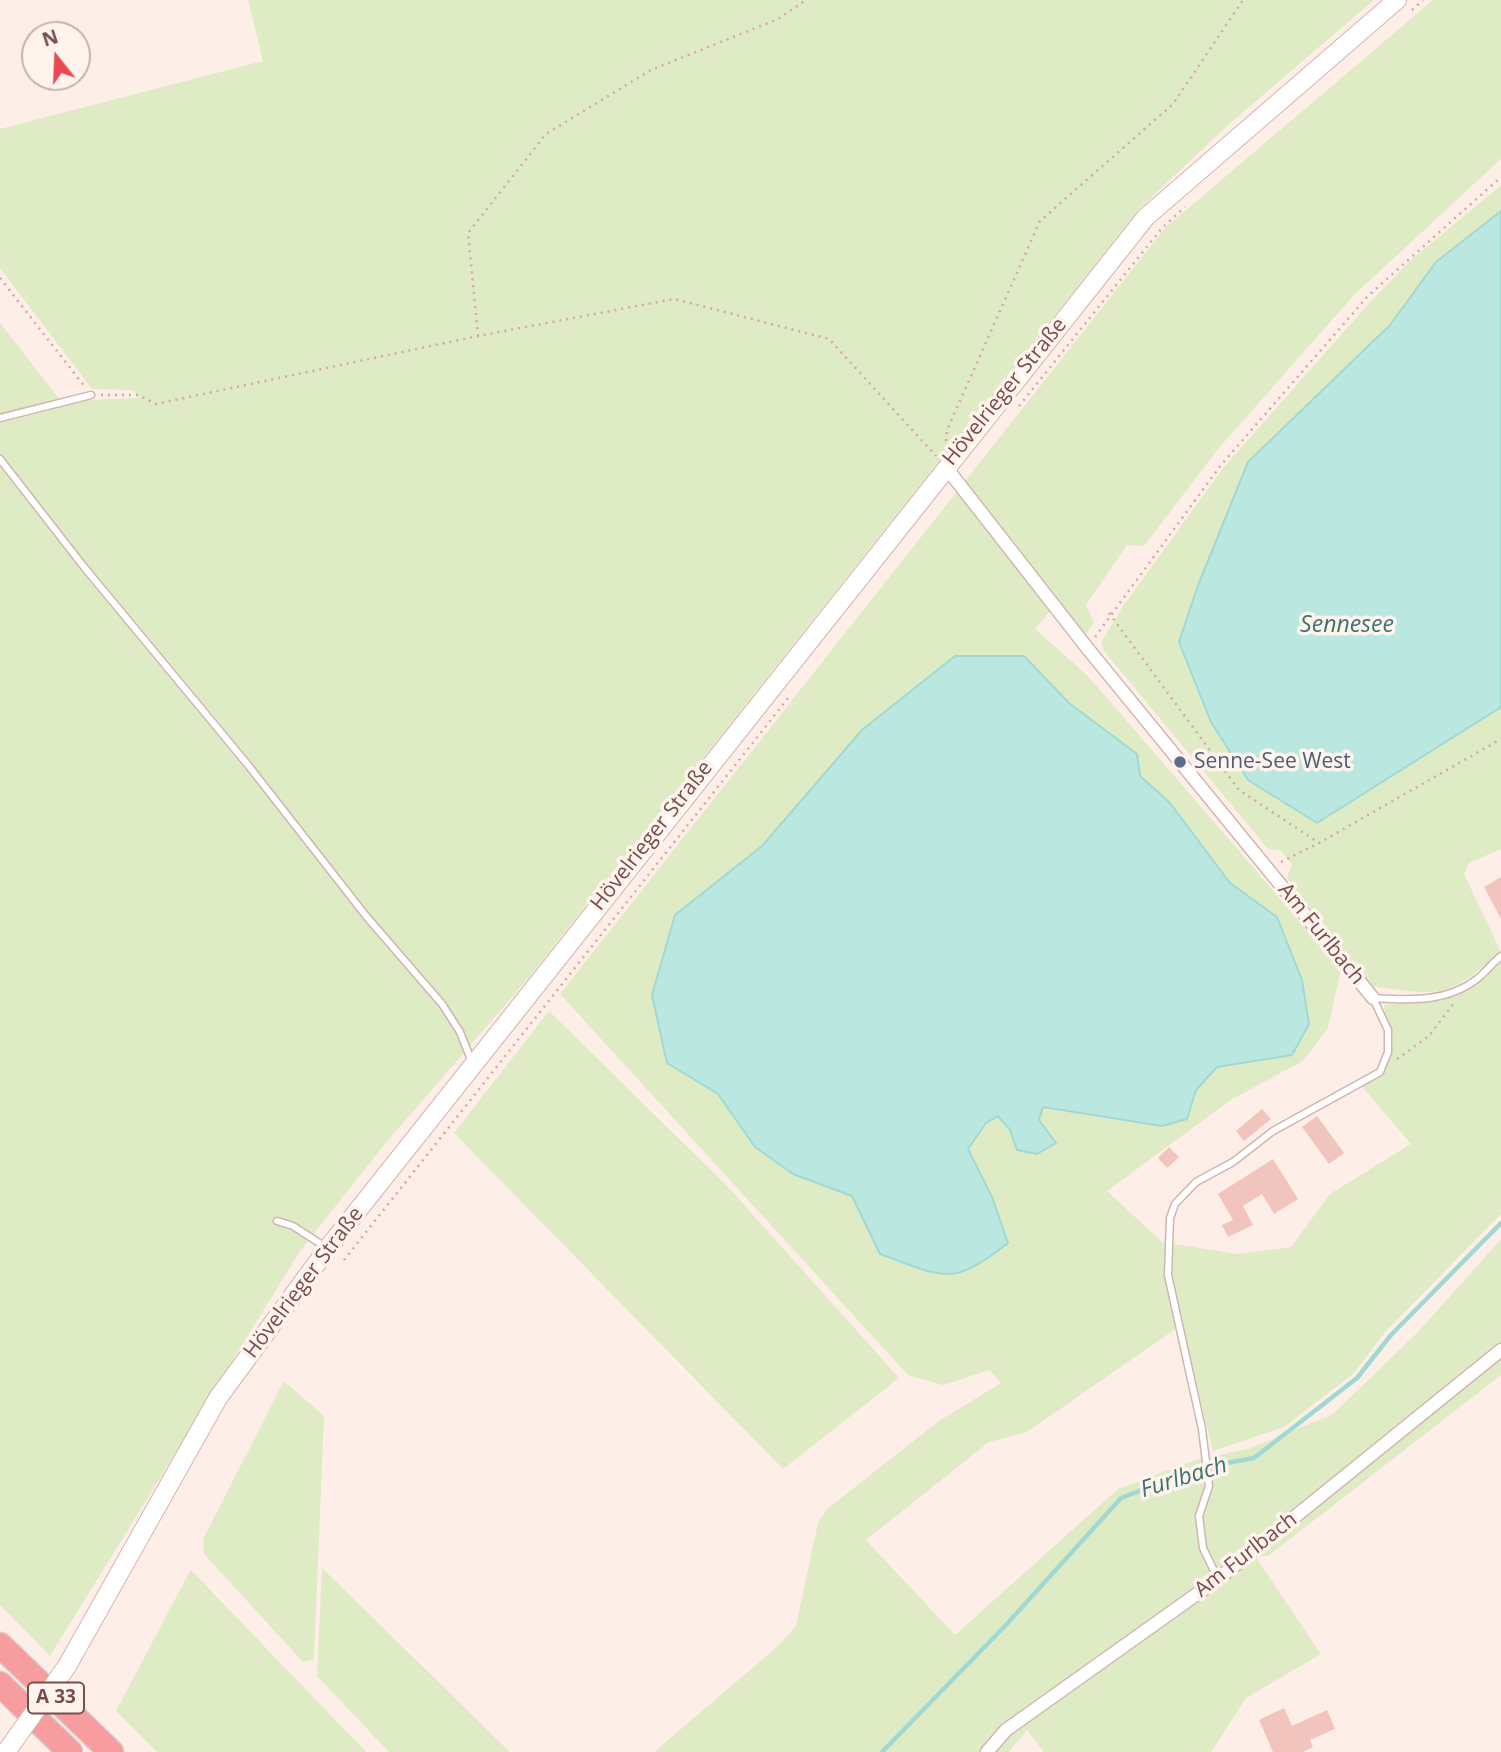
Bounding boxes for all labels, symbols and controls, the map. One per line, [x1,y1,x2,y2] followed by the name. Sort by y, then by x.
[21,21,91,91] north arrow
[39,23,61,53] text: N
[938,313,1072,471] street label: Hövelrieger Straße
[1300,611,1394,639] water label: Sennesee
[1194,749,1351,775] place label: Senne-See West
[1172,754,1188,770] marker: Senne-See West
[586,756,718,916] street label: Hövelrieger Straße
[1272,878,1370,990] street label: Am Furlbach
[239,1202,369,1364] street label: Hövelrieger Straße
[1137,1452,1231,1504] water label: Furlbach
[1190,1507,1302,1603] street label: Am Furlbach
[28,1682,84,1714] road number: A 33

